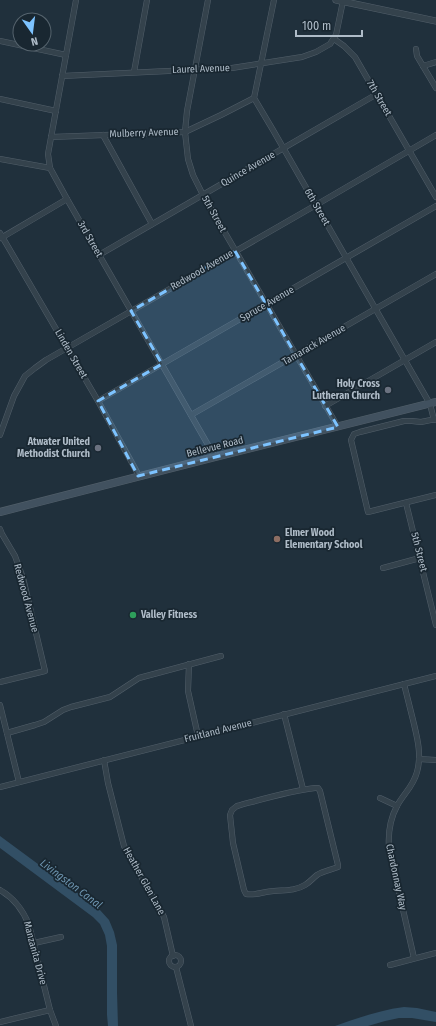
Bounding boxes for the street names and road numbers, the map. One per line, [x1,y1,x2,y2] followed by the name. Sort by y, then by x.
[172,62,230,76] street label: Laurel Avenue
[364,78,394,119] street label: 7th Street
[109,126,179,140] street label: Mulberry Avenue
[219,149,277,189] street label: Quince Avenue
[302,186,333,228] street label: 6th Street
[199,194,229,235] street label: 5th Street
[75,219,106,260] street label: 3rd Street
[168,247,236,293] street label: Redwood Avenue
[238,284,296,324] street label: Spruce Avenue
[280,322,348,368] street label: Tamarack Avenue
[52,327,90,381] street label: Linden Street
[185,434,245,460] street label: Bellevue Road
[408,531,430,574] street label: 5th Street
[11,562,41,634] street label: Redwood Avenue
[183,717,253,745] street label: Fruitland Avenue
[383,843,409,912] street label: Chardonnay Way
[120,845,168,917] street label: Heather Glen Lane
[21,920,49,986] street label: Manzanita Drive

